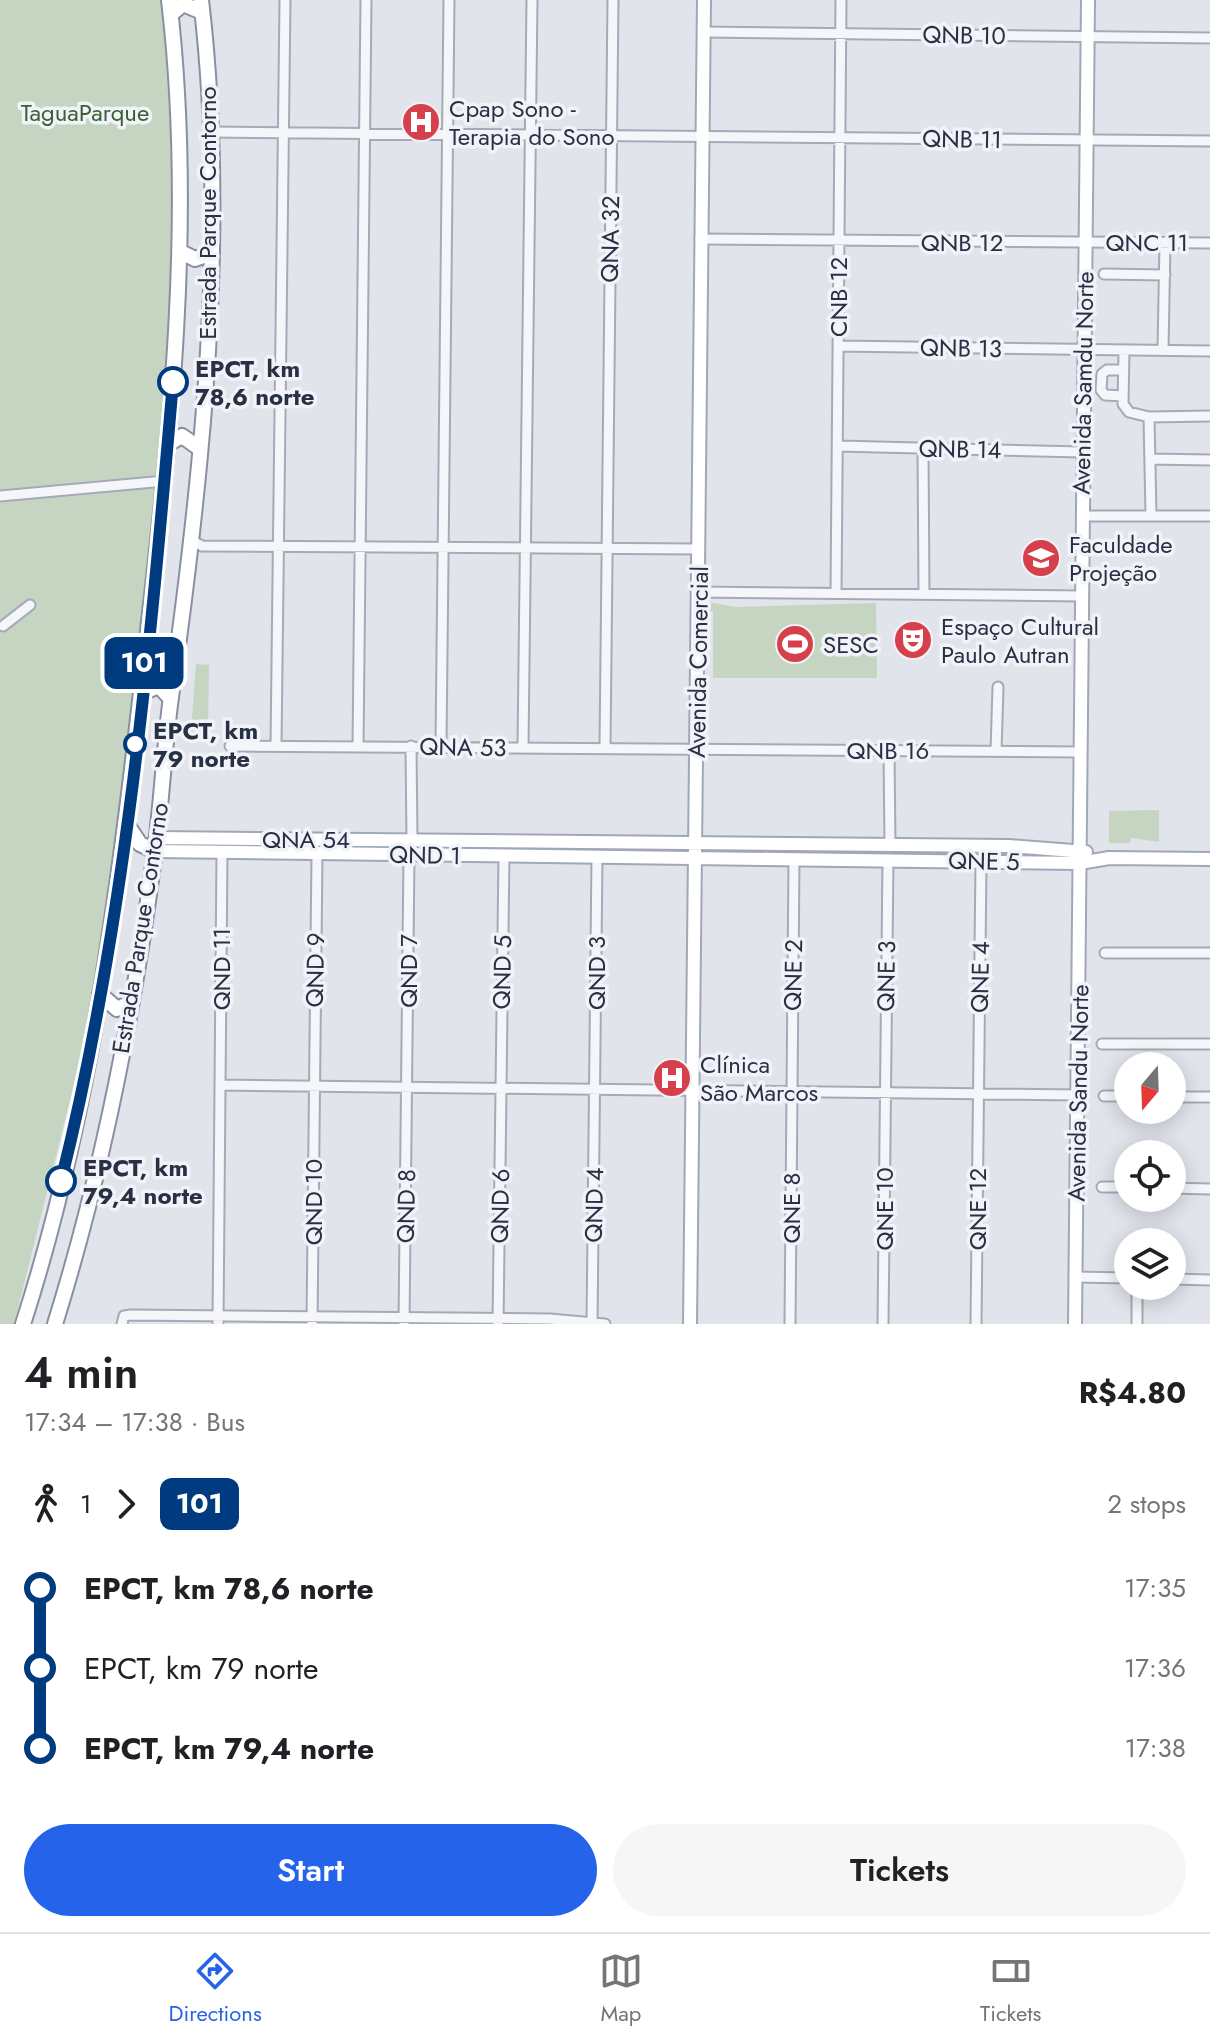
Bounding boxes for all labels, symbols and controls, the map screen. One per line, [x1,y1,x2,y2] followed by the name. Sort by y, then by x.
[922,17,1006,53] street label: QNB 10
[190,86,225,340] street label: Estrada Parque Contorno
[449,91,615,154] place label: Cpap Sono - Terapia do Sono
[21,95,149,130] park label: TaguaParque
[400,101,442,143] hospital icon: Cpap Sono - Terapia do Sono
[922,121,1002,157] street label: QNB 11
[592,195,628,283] street label: QNA 32
[921,225,1003,260] street label: QNB 12
[1106,225,1188,260] street label: QNC 11
[821,257,856,337] street label: CNB 12
[1064,271,1102,495] street label: Avenida Samdu Norte
[920,330,1002,366] street label: QNB 13
[195,351,314,414] place label: EPCT, km 78,6 norte
[158,367,188,397] marker: EPCT, km 78,6 norte
[918,431,1002,467] street label: QNB 14
[1069,527,1173,590] place label: Faculdade Projeção
[1020,537,1062,579] school or university icon: Faculdade Projeção
[679,566,717,758] street label: Avenida Comercial
[941,609,1099,672] place label: Espaço Cultural Paulo Autran
[892,619,934,661] theatre icon: Espaço Cultural Paulo Autran
[774,623,816,665] sports icon: SESC
[823,627,879,662] place label: SESC
[98,637,190,689] line badge: 101
[120,642,168,683] text: 101
[153,713,258,776] place label: EPCT, km 79 norte
[419,729,507,765] street label: QNA 53
[124,733,146,755] marker: EPCT, km 79 norte
[847,733,929,768] street label: QNB 16
[103,800,177,1056] street label: Estrada Parque Contorno
[262,822,350,857] street label: QNA 54
[389,837,461,873] street label: QND 1
[948,843,1020,879] street label: QNE 5
[204,928,239,1010] street label: QND 11
[297,932,333,1008] street label: QND 9
[391,934,426,1008] street label: QND 7
[484,934,520,1010] street label: QND 5
[579,936,614,1010] street label: QND 3
[775,939,811,1011] street label: QNE 2
[868,940,904,1012] street label: QNE 3
[962,941,998,1013] street label: QNE 4
[1059,984,1097,1202] street label: Avenida Sandu Norte
[700,1047,818,1110] place label: Clínica São Marcos
[1114,1052,1186,1124] north arrow
[1114,1052,1186,1300] map controls
[651,1057,693,1099] hospital icon: Clínica São Marcos
[1114,1140,1186,1212] button: locate
[83,1150,203,1213] place label: EPCT, km 79,4 norte
[296,1159,331,1245] street label: QND 10
[46,1166,76,1196] marker: EPCT, km 79,4 norte
[576,1167,612,1243] street label: QND 4
[867,1167,902,1251] street label: QNE 10
[482,1168,518,1244] street label: QND 6
[960,1168,995,1250] street label: QNE 12
[388,1169,424,1243] street label: QND 8
[774,1172,809,1244] street label: QNE 8
[1114,1228,1186,1300] button: layers
[24,1341,138,1405] text: 4 min
[1079,1371,1186,1414] text: R$4.80
[24,1403,245,1441] text: 17:34 – 17:38 · Bus
[24,1482,68,1526] icon: walk
[104,1482,148,1526] icon: forward
[176,1483,223,1524] text: 101
[80,1485,92,1523] text: 1
[1107,1485,1186,1523] text: 2 stops
[84,1567,374,1610] text: EPCT, km 78,6 norte
[1124,1569,1186,1607] text: 17:35
[84,1647,318,1690] text: EPCT, km 79 norte
[1124,1649,1186,1687] text: 17:36
[84,1727,374,1770] text: EPCT, km 79,4 norte
[1124,1729,1186,1767] text: 17:38
[24,1824,597,1916] button: Start
[613,1824,1186,1916] button: Tickets
[169,1949,262,2029] tab: Directions
[599,1949,643,2029] tab: Map
[980,1949,1041,2029] tab: Tickets

